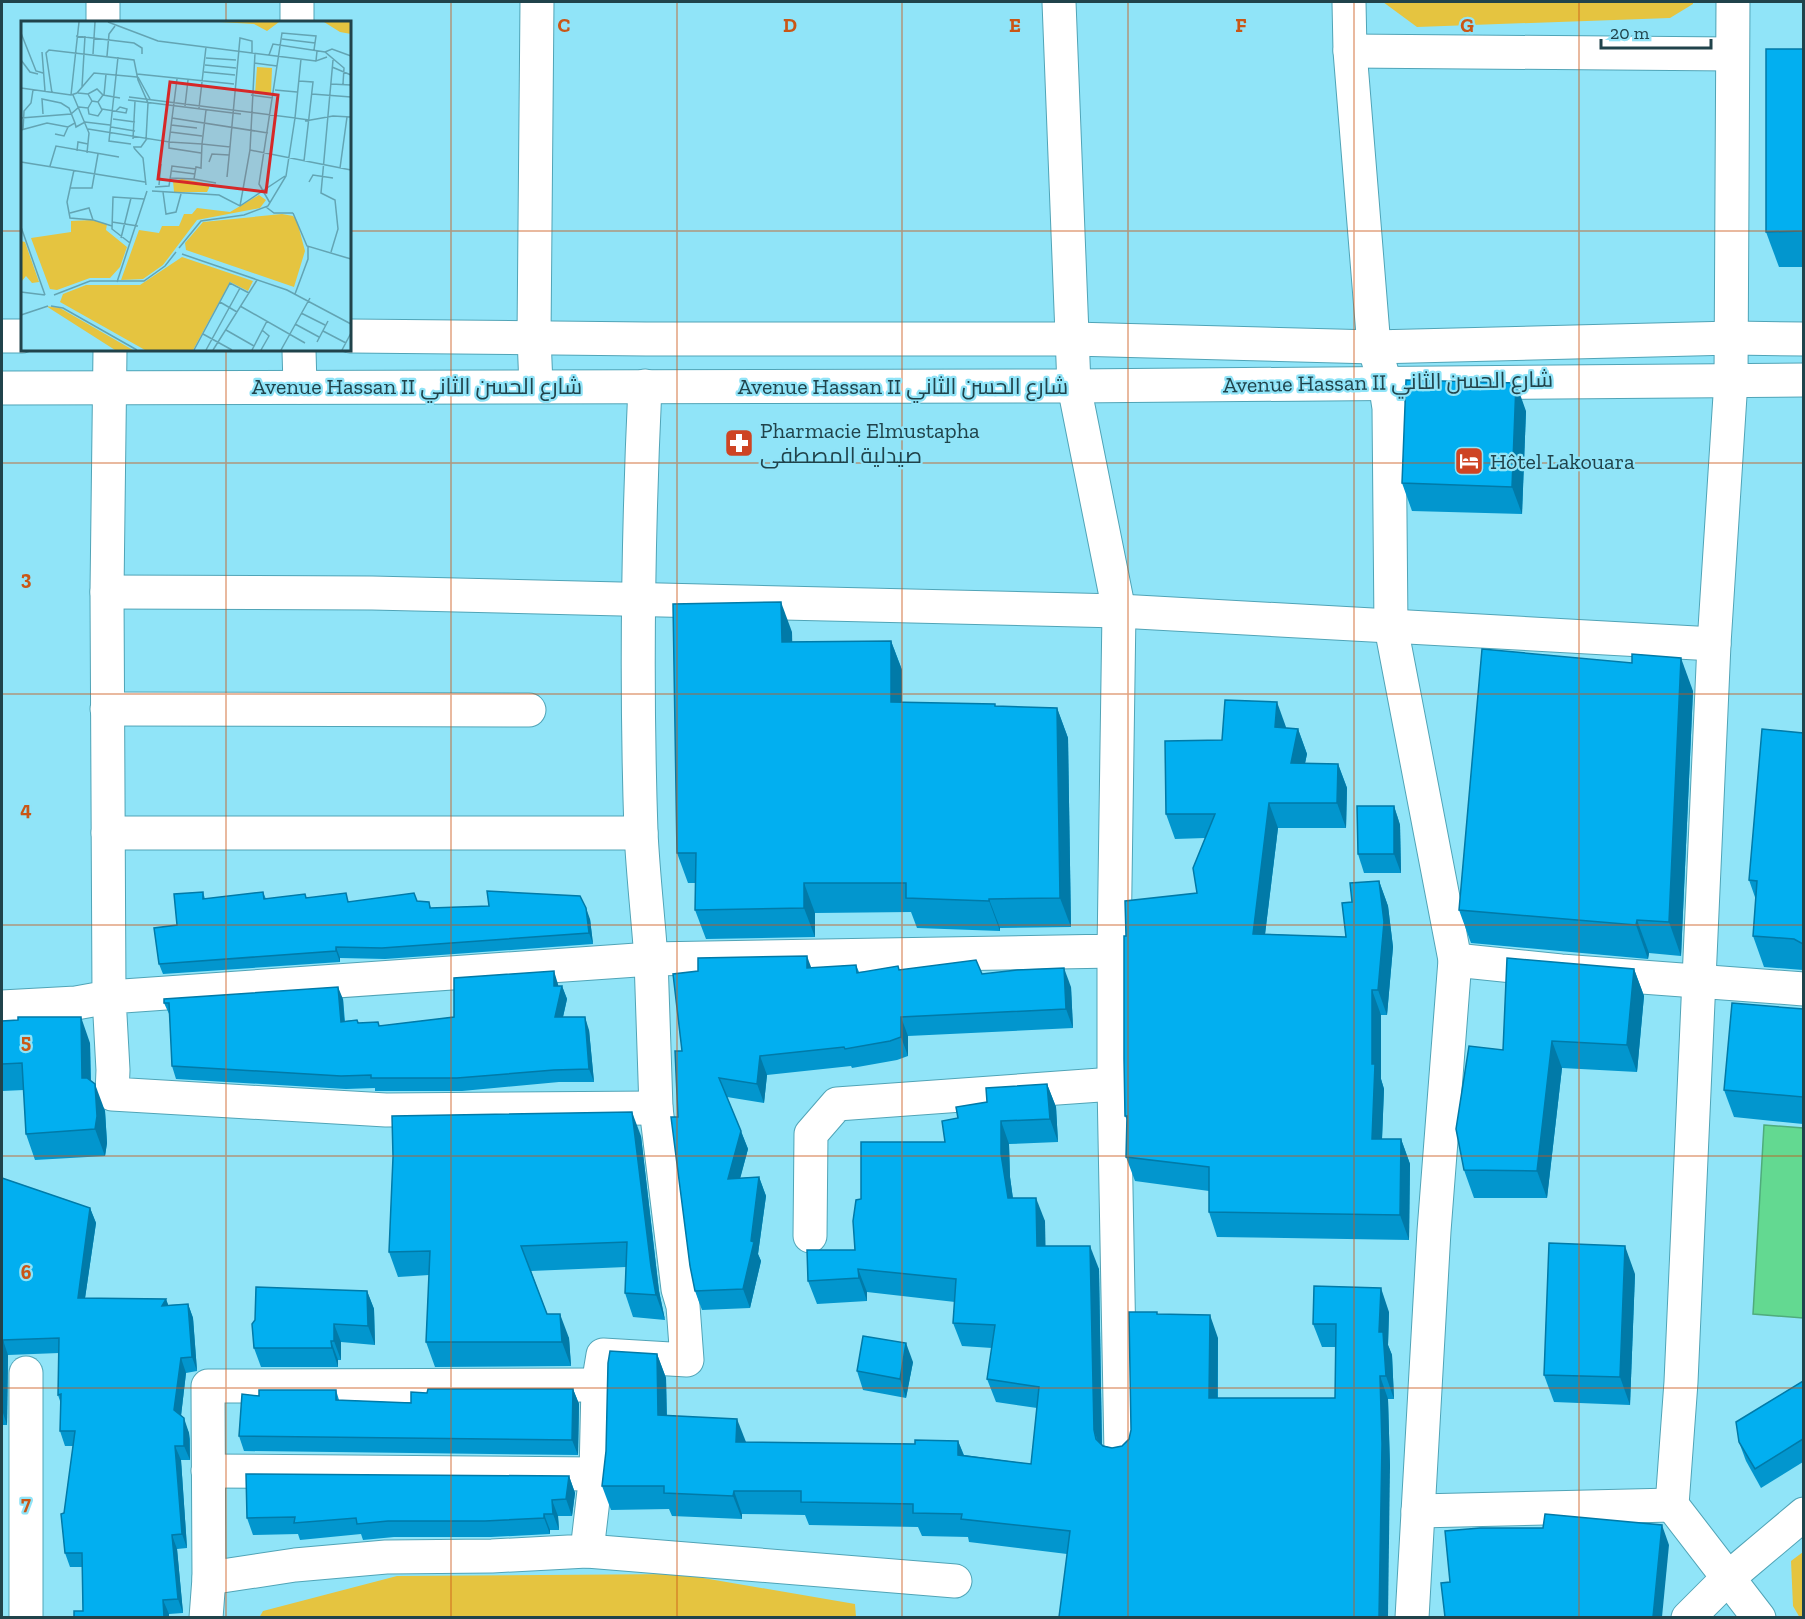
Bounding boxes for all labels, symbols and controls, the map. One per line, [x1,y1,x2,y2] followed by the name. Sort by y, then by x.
[1601,12,1710,50] scale bar
[558,13,571,37] text: C
[783,13,797,37] text: D
[1009,13,1021,37] text: E
[1235,13,1247,37] text: F
[1460,13,1474,37] text: G
[21,21,351,351] inset map
[1610,22,1650,44] text: 20 m
[1223,366,1553,401] street label: Avenue Hassan II شارع الحسن الثاني
[252,373,582,403] street label: Avenue Hassan II شارع الحسن الثاني
[738,373,1068,403] street label: Avenue Hassan II شارع الحسن الثاني
[760,417,980,469] place label: Pharmacie Elmustapha صيدلية المصطفى
[723,427,755,459] pharmacy icon: Pharmacie Elmustapha صيدلية المصطفى
[1453,445,1485,477] hotel icon: Hôtel Lakouara
[1490,448,1635,475] place label: Hôtel Lakouara
[21,566,32,590] text: 3
[20,797,32,821] text: 4
[21,1029,31,1053] text: 5
[21,1260,32,1284] text: 6
[21,1491,31,1515] text: 7

